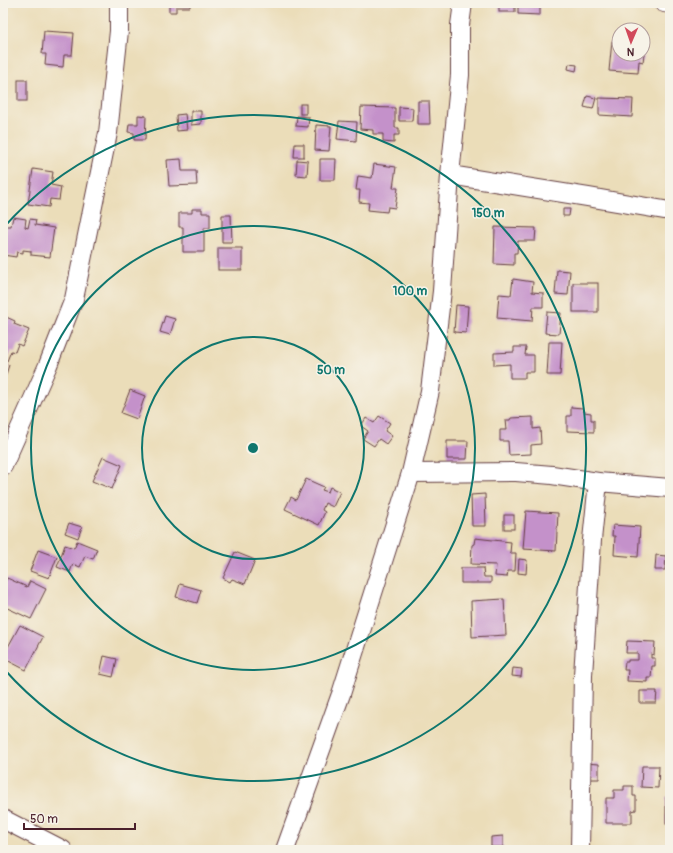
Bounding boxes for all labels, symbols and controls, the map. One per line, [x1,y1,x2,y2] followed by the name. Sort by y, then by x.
[611,22,651,62] north arrow
[626,45,635,58] text: N
[472,206,505,221] text: 150 m
[393,284,428,299] text: 100 m
[317,363,345,378] text: 50 m
[246,441,260,455] centre of rings
[24,805,135,831] scale bar
[30,812,58,827] text: 50 m

